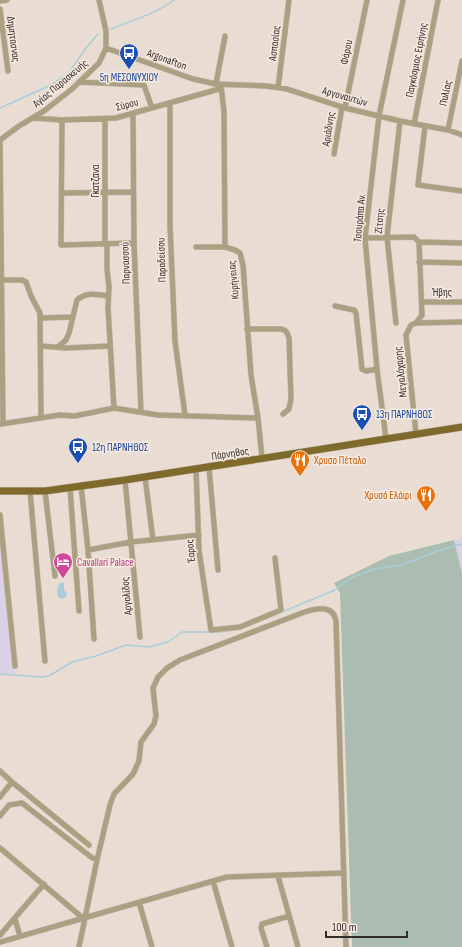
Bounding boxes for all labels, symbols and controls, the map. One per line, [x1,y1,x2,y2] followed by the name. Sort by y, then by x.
[4,15,23,63] street label: Δημητασνας
[403,22,430,99] street label: Παγκόσμιας Ειρήνης
[266,25,283,63] street label: Ασπασίας
[338,38,355,66] street label: Φάρου
[118,42,140,70] bus stop icon: 5η ΜΕΣΟΝΥΧΙΟΥ
[144,46,189,73] street label: Argonafton
[29,57,91,111] street label: Αγίας Παρασκευής
[100,71,159,84] place label: 5η ΜΕΣΟΝΥΧΙΟΥ
[436,79,455,107] street label: Πυλίας
[320,84,370,109] street label: Αργοναυτών
[114,95,140,114] street label: Σύρου
[319,111,338,148] street label: Αριάδνης
[89,164,102,197] street label: Γκατζανα
[351,193,368,243] street label: Τσουράπα Αν.
[372,208,387,234] street label: Ζίτσης
[154,237,169,283] street label: Παραδείσου
[118,241,133,284] street label: Παρνασσού
[225,260,242,300] street label: Κυρήνειας
[431,286,452,299] street label: Ήβης
[391,346,410,398] street label: Μεγαλόχαρης
[351,403,373,431] bus stop icon: 13η ΠΑΡΝΗΘΟΣ
[376,408,433,421] place label: 13η ΠΑΡΝΗΘΟΣ
[67,436,89,464] bus stop icon: 12η ΠΑΡΝΗΘΟΣ
[92,441,149,454] place label: 12η ΠΑΡΝΗΘΟΣ
[210,444,250,463] street label: Πάρνηθος
[289,449,311,477] restaurant icon: Χρυσο Πέταλο
[313,454,367,467] place label: Χρυσο Πέταλο
[415,484,437,512] restaurant icon: Χρυσό Ελάφι
[363,489,412,502] place label: Χρυσό Ελάφι
[183,539,198,564] street label: Έαρος
[52,551,74,579] hotel icon: Cavallari Palace
[77,556,134,569] place label: Cavallari Palace
[118,576,135,617] street label: Αργολίδος
[326,913,407,939] scale bar
[332,920,357,935] text: 100 m

